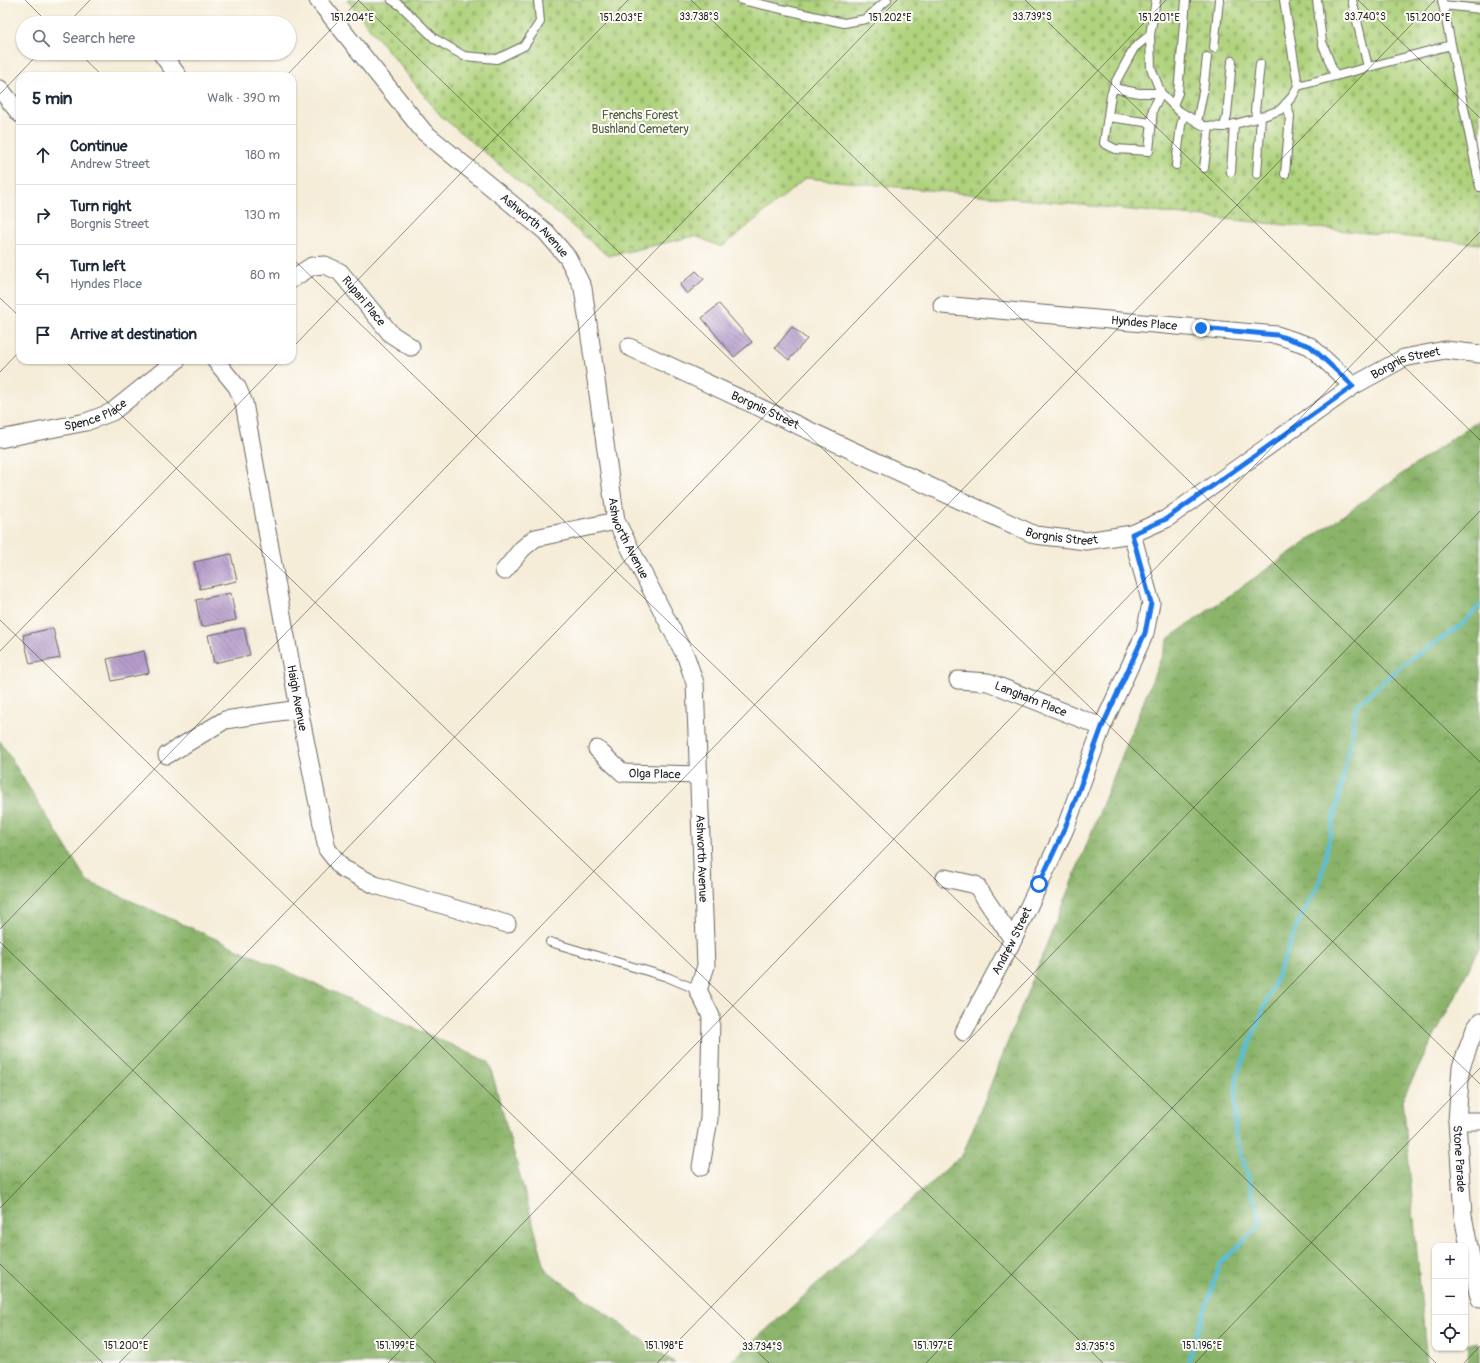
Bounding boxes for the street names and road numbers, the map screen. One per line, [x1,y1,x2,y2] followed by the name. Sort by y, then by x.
[497,191,571,261] street label: Ashworth Avenue
[338,273,389,329] street label: Rupari Place
[1110,313,1178,334] street label: Hyndes Place
[1368,344,1441,383] street label: Borgnis Street
[729,388,801,433] street label: Borgnis Street
[63,396,130,434] street label: Spence Place
[605,496,651,582] street label: Ashworth Avenue
[1023,524,1099,549] street label: Borgnis Street
[283,664,310,732] street label: Haigh Avenue
[992,678,1069,720] street label: Langham Place
[628,766,681,783] street label: Olga Place
[692,814,711,903] street label: Ashworth Avenue
[989,905,1035,977] street label: Andrew Street
[1449,1125,1468,1193] street label: Stone Parade

